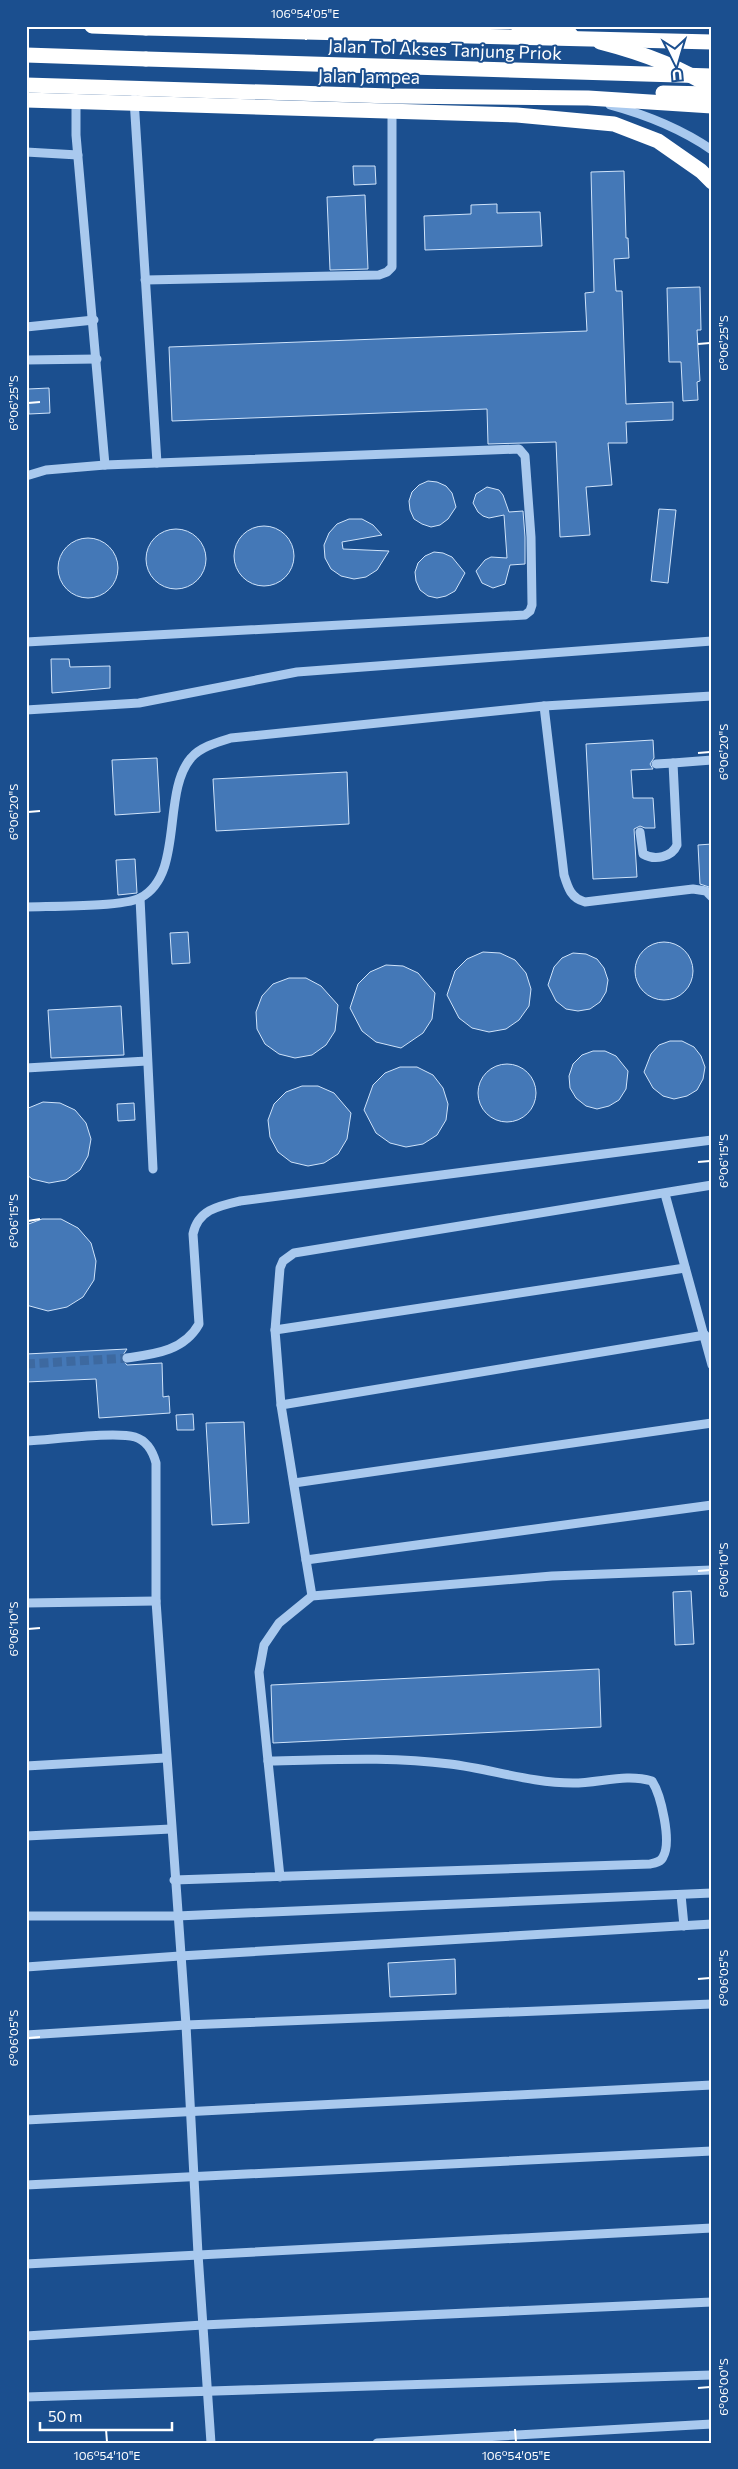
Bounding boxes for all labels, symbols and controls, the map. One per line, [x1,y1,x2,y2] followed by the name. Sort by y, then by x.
[271,6,339,20] text: 106°54'05"E
[328,34,563,64] street label: Jalan Tol Akses Tanjung Priok
[650,38,700,88] north arrow
[318,64,420,88] street label: Jalan Jampea
[671,67,683,84] text: U
[716,315,730,371] text: 6°06'25"S
[6,375,20,431] text: 6°06'25"S
[716,724,730,780] text: 6°06'20"S
[6,784,20,840] text: 6°06'20"S
[716,1134,730,1188] text: 6°06'15"S
[6,1194,20,1248] text: 6°06'15"S
[716,1543,730,1597] text: 6°06'10"S
[6,1602,20,1656] text: 6°06'10"S
[716,1950,730,2006] text: 6°06'05"S
[6,2010,20,2066] text: 6°06'05"S
[716,2358,730,2416] text: 6°06'00"S
[40,2399,172,2431] scale bar
[48,2407,82,2425] text: 50 m
[74,2448,140,2462] text: 106°54'10"E
[482,2448,550,2462] text: 106°54'05"E

